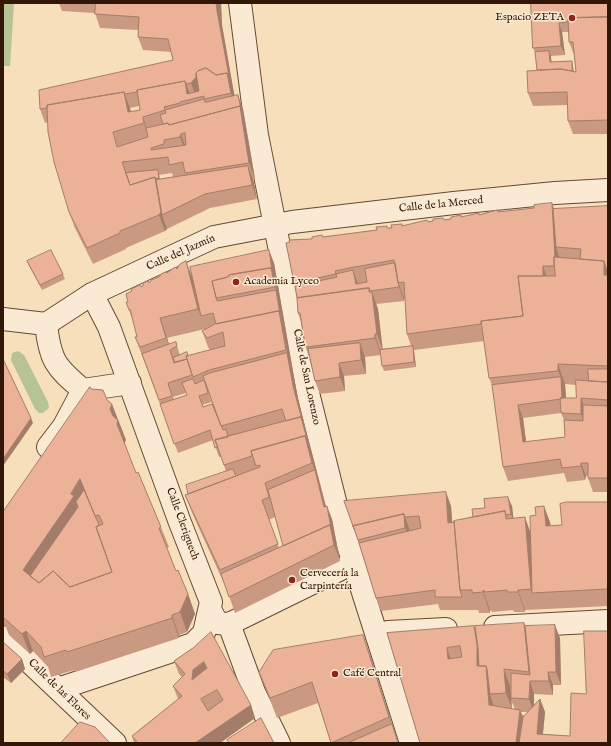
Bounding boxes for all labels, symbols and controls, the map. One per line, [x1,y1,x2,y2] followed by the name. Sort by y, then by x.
[495,11,564,25] place label: Espacio ZETA
[567,13,577,23] marker: Espacio ZETA
[398,194,484,216] street label: Calle de la Merced
[145,232,217,274] street label: Calle del Jazmín
[244,275,319,289] place label: Academia Lyceo
[231,277,241,287] marker: Academia Lyceo
[289,328,323,426] street label: Calle de San Lorenzo
[163,486,201,562] street label: Calle Cleriguech
[300,567,359,593] place label: Cervecería la Carpintería
[287,575,297,585] marker: Cervecería la Carpintería
[25,657,93,723] street label: Calle de las Flores
[343,667,401,681] place label: Café Central
[330,669,340,679] marker: Café Central

